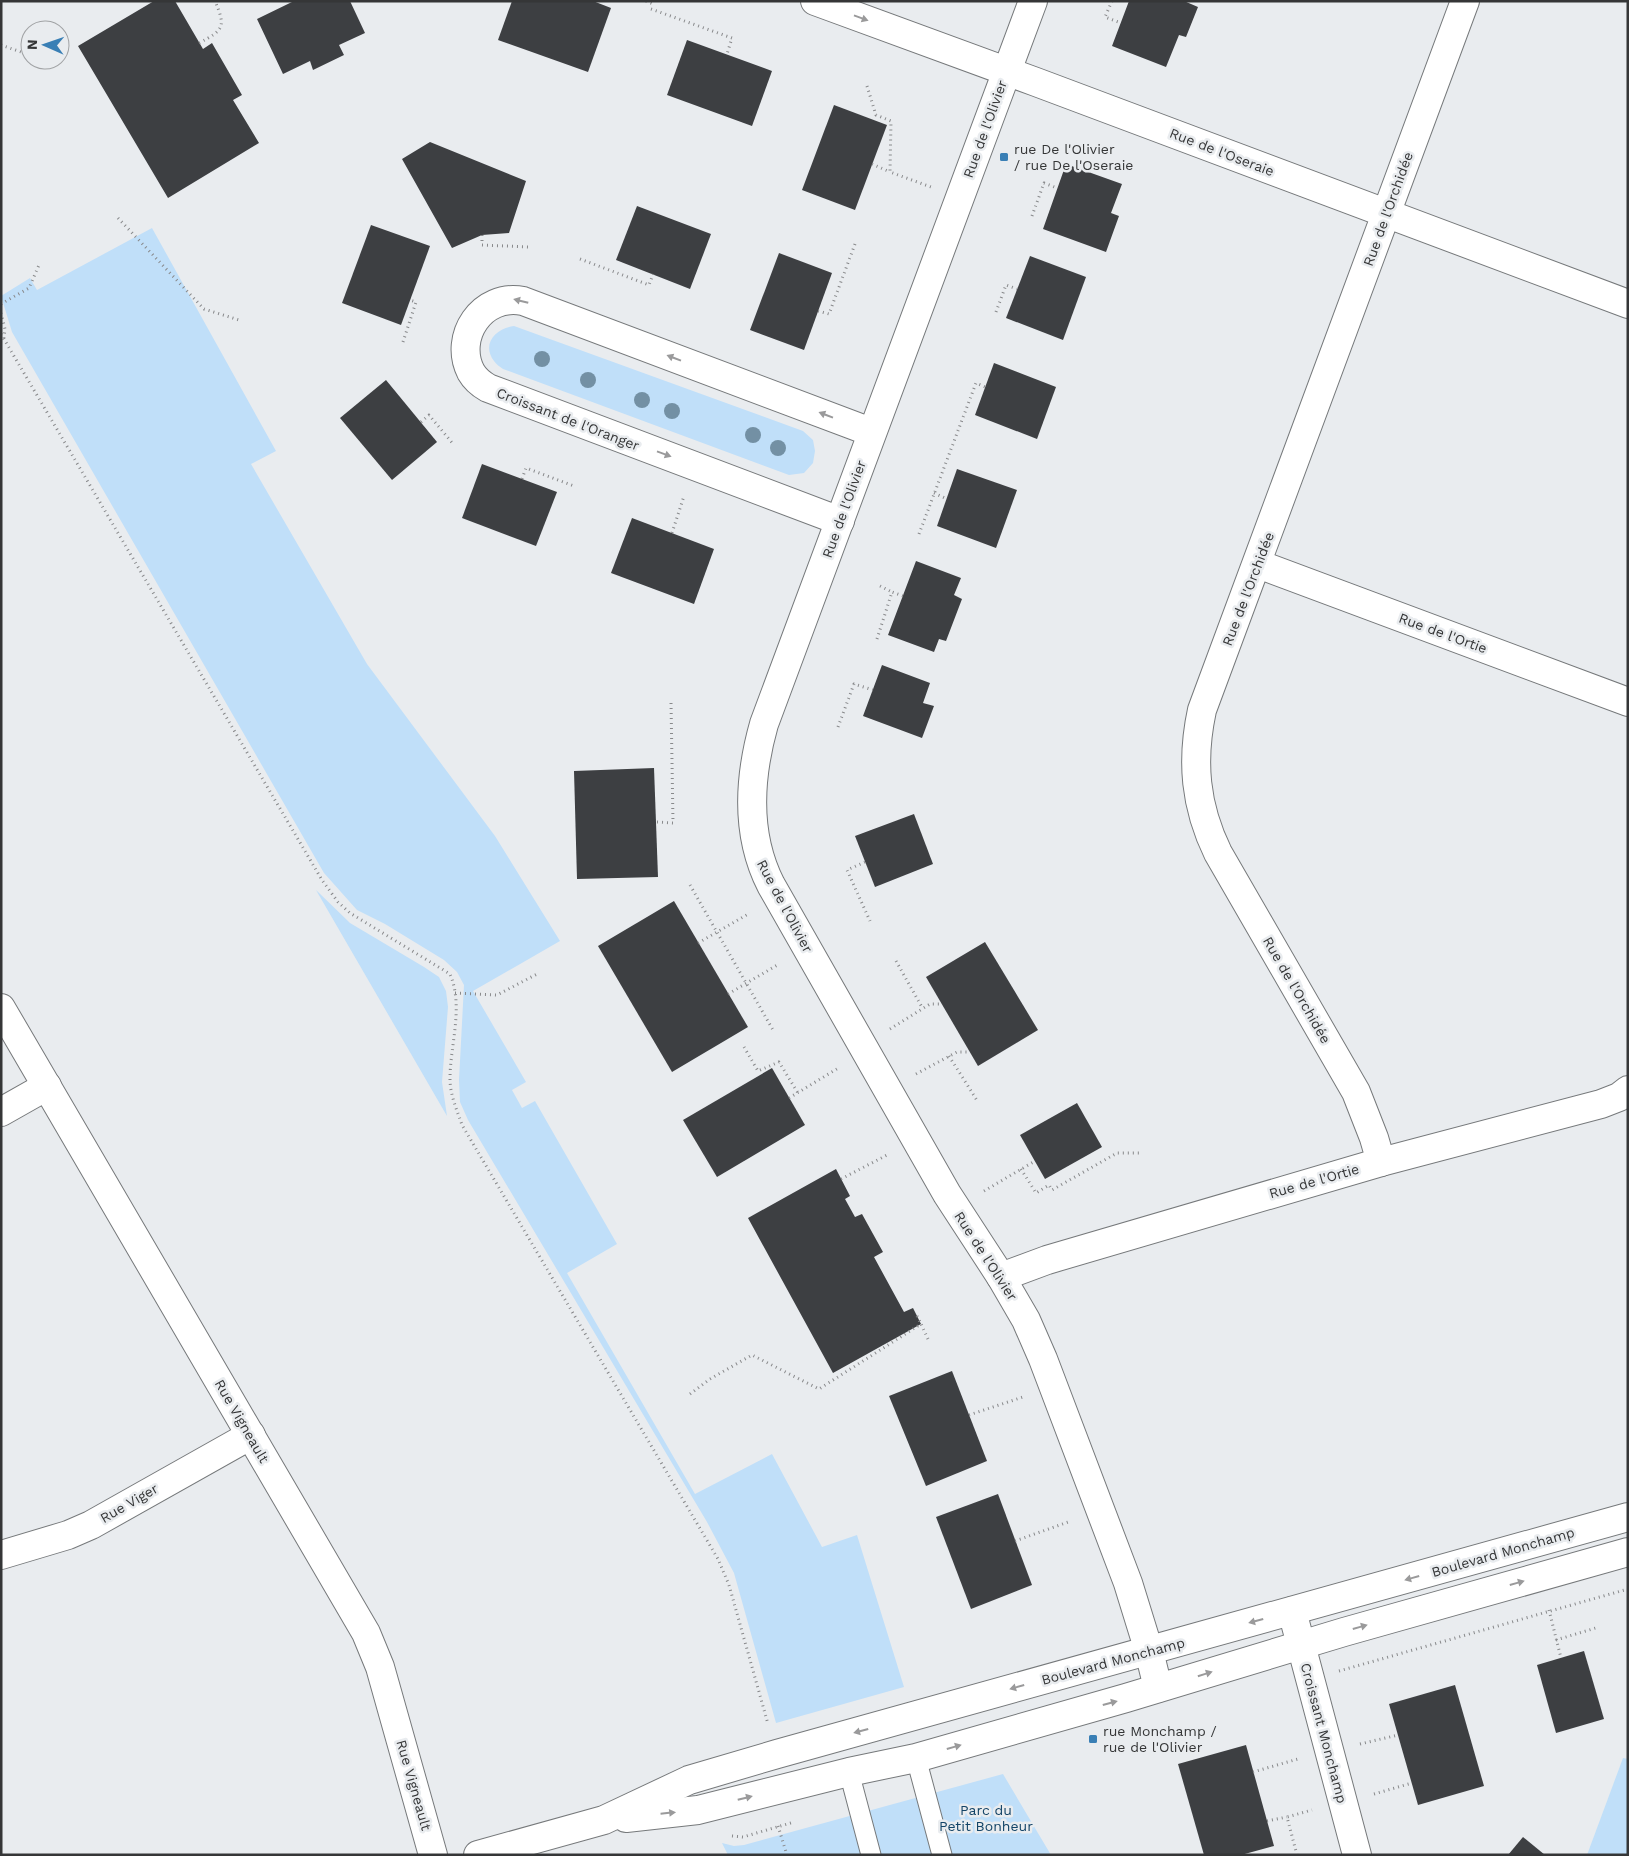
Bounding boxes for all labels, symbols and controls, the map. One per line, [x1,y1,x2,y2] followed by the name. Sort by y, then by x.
[854,14,869,22] one-way arrow
[20,20,70,70] north arrow
[24,39,40,50] text: N
[960,78,1010,180] street label: Rue de l'Olivier
[1167,125,1277,179] street label: Rue de l'Oseraie
[1014,141,1133,173] place label: rue De l'Olivier / rue De l'Oseraie
[1360,150,1416,268] street label: Rue de l'Orchidée
[998,151,1010,163] marker: rue De l'Olivier / rue De l'Oseraie
[514,297,529,305] one-way arrow
[666,354,681,361] one-way arrow
[494,384,642,454] street label: Croissant de l'Oranger
[818,411,833,418] one-way arrow
[656,451,671,458] one-way arrow
[819,458,869,560] street label: Rue de l'Olivier
[1219,530,1277,648] street label: Rue de l'Orchidée
[1397,610,1489,656] street label: Rue de l'Ortie
[754,857,816,955] street label: Rue de l'Olivier
[1260,934,1334,1046] street label: Rue de l'Orchidée
[1267,1161,1361,1201] street label: Rue de l'Ortie
[951,1209,1021,1304] street label: Rue de l'Olivier
[212,1376,272,1466] street label: Rue Vigneault
[97,1480,161,1526] street label: Rue Viger
[1430,1524,1576,1580] street label: Boulevard Monchamp
[1405,1574,1420,1582] one-way arrow
[1509,1579,1524,1587] one-way arrow
[1248,1618,1263,1626] one-way arrow
[1353,1623,1368,1631] one-way arrow
[1040,1634,1186,1688] street label: Boulevard Monchamp
[1298,1661,1350,1805] street label: Croissant Monchamp
[1197,1669,1212,1677] one-way arrow
[1010,1684,1025,1692] one-way arrow
[1103,1698,1118,1706] one-way arrow
[1103,1723,1217,1755] place label: rue Monchamp / rue de l'Olivier
[853,1727,868,1735] one-way arrow
[1087,1733,1099,1745] marker: rue Monchamp / rue de l'Olivier
[393,1738,435,1832] street label: Rue Vigneault
[946,1743,961,1751] one-way arrow
[737,1794,752,1802] one-way arrow
[939,1802,1033,1834] park label: Parc du Petit Bonheur
[661,1809,677,1817] one-way arrow

